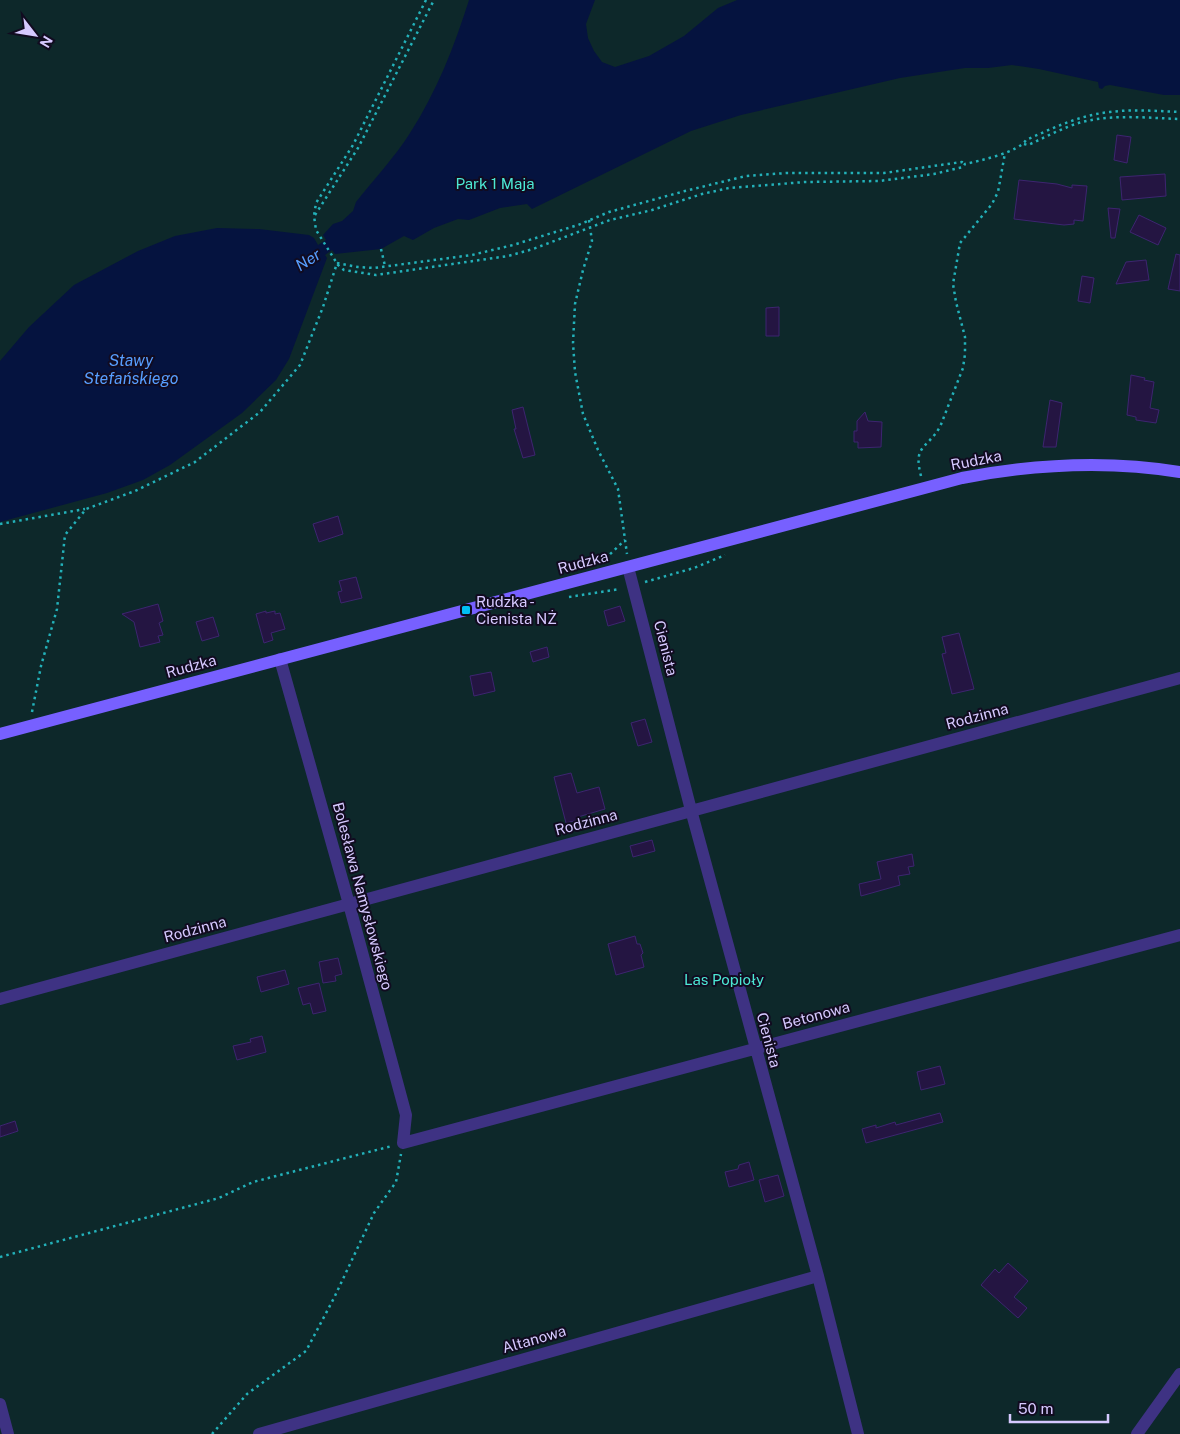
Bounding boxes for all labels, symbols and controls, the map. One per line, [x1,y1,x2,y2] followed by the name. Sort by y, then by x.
[10,10,60,60] north arrow
[36,33,56,51] text: N
[455,175,535,192] park label: Park 1 Maja
[292,244,325,275] water label: Ner
[84,351,179,388] water label: Stawy Stefańskiego
[949,447,1003,473] street label: Rudzka
[556,547,610,577] street label: Rudzka
[476,593,557,627] place label: Rudzka - Cienista NŻ
[460,604,472,616] marker: Rudzka - Cienista NŻ
[651,619,681,677] street label: Cienista
[164,651,218,681] street label: Rudzka
[944,700,1010,732] street label: Rodzinna
[330,800,396,992] street label: Bolesława Namysłowskiego
[553,806,619,838] street label: Rodzinna
[162,913,228,945] street label: Rodzinna
[684,971,764,988] park label: Las Popioły
[780,998,852,1032] street label: Betonowa
[753,1011,785,1069] street label: Cienista
[500,1322,568,1356] street label: Altanowa
[1010,1392,1108,1424] scale bar
[1018,1400,1053,1417] text: 50 m

